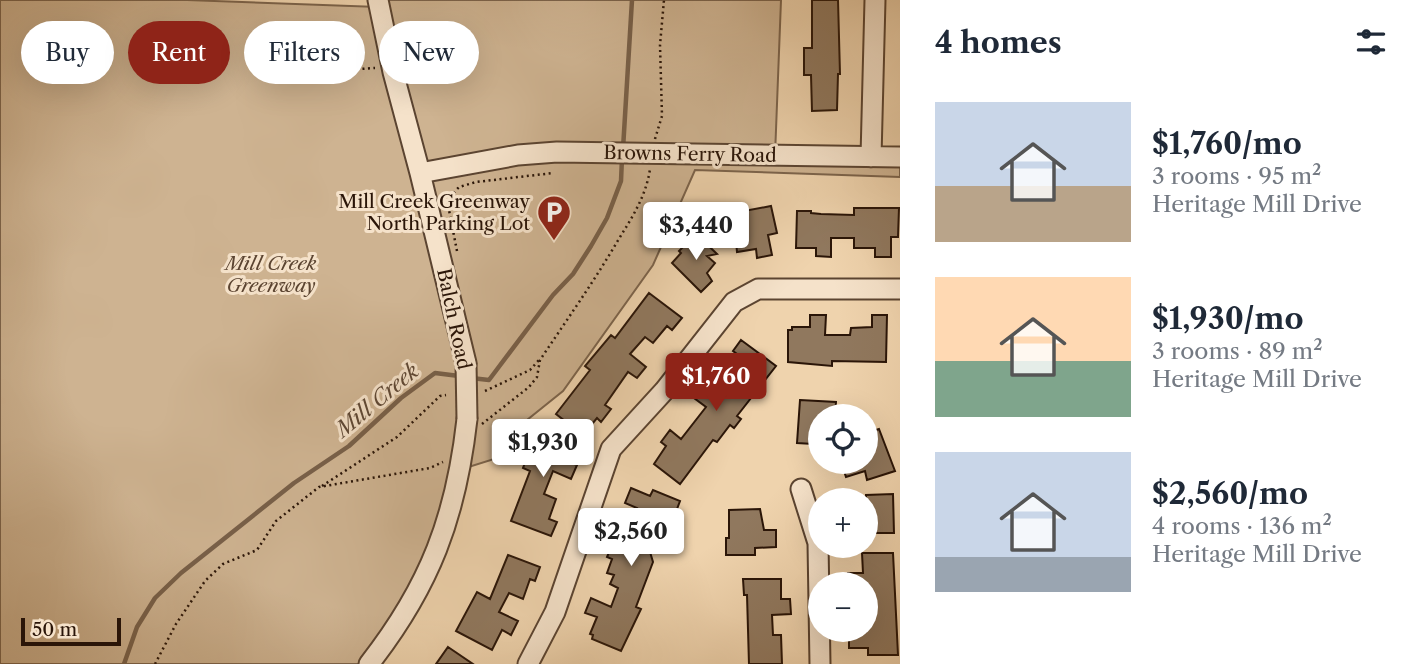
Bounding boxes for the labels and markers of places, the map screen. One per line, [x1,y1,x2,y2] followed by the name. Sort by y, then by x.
[338,190,530,235] place label: Mill Creek Greenway North Parking Lot
[535,193,573,242] parking icon: Mill Creek Greenway North Parking Lot
[639,202,753,262] pin: $3,440
[659,354,773,413] pin: $1,760
[486,420,600,479] pin: $1,930
[574,508,688,568] pin: $2,560

